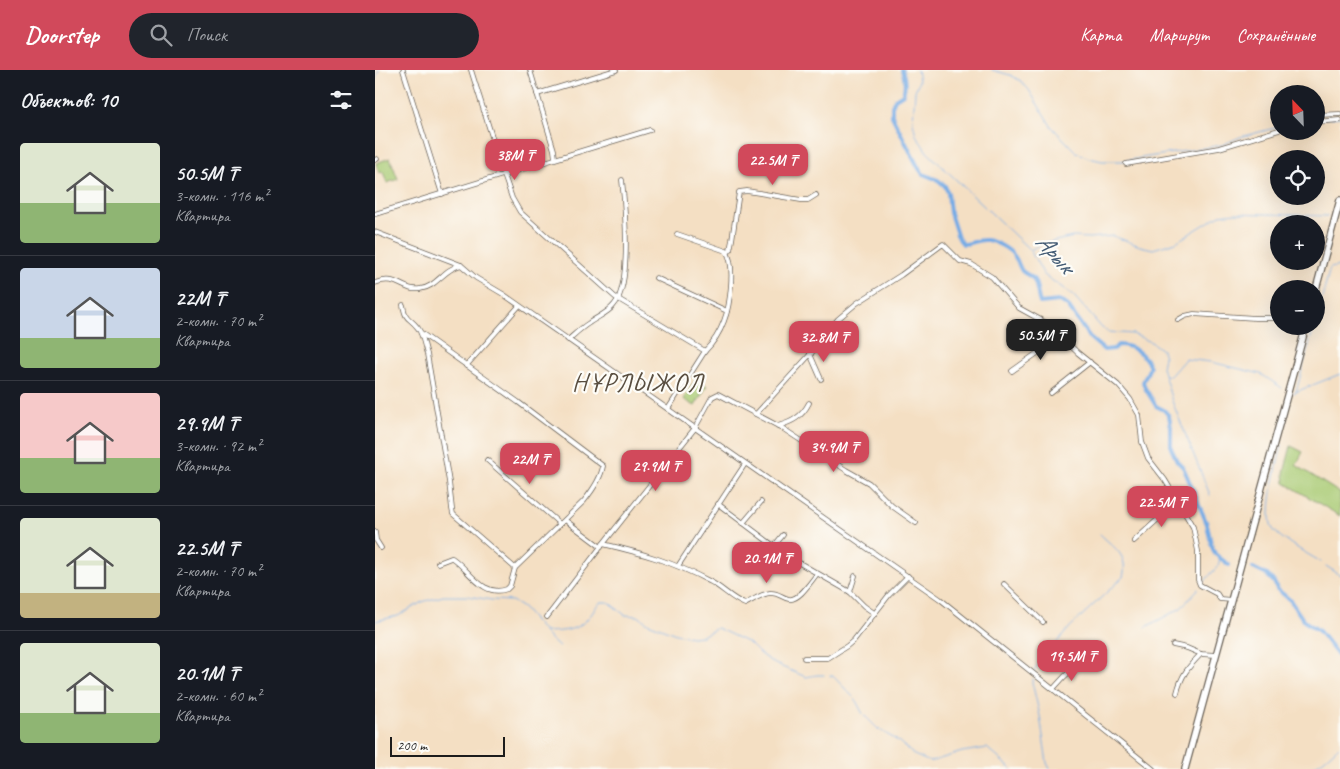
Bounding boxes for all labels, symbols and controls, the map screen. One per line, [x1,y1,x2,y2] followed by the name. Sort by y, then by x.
[129,13,479,58] search box
[25,20,99,50] text: Doorstep
[147,21,175,49] icon: search
[187,23,227,47] text: Поиск
[1080,24,1121,46] text: Карта
[1149,24,1209,46] text: Маршрут
[1237,24,1315,46] text: Сохранённые
[1270,85,1325,140] north arrow
[1270,85,1325,335] map controls
[327,86,355,114] icon: filters
[20,87,117,113] text: Объектов: 10
[480,138,550,181] pin: 38M ₸
[727,144,819,186] pin: 22.5M ₸
[496,145,534,165] text: 38M ₸
[749,150,797,170] text: 22.5M ₸
[1270,150,1325,205] button: locate
[175,160,237,186] text: 50.5M ₸
[60,163,120,223] icon: home
[175,186,268,206] text: 3-комн. · 116 m²
[175,206,230,226] text: Квартира
[1270,215,1325,270] button: +
[1029,226,1085,283] water label: Арык
[1270,280,1325,335] button: −
[175,285,225,311] text: 22M ₸
[60,288,120,348] icon: home
[175,311,261,331] text: 2-комн. · 70 m²
[995,318,1087,361] pin: 50.5M ₸
[778,320,870,363] pin: 32.8M ₸
[1017,325,1065,345] text: 50.5M ₸
[800,327,848,347] text: 32.8M ₸
[175,331,230,351] text: Квартира
[572,366,705,399] district label: НҰРЛЫЖОЛ
[175,410,238,436] text: 29.9M ₸
[60,413,120,473] icon: home
[788,430,880,473] pin: 34.9M ₸
[175,436,261,456] text: 3-комн. · 92 m²
[810,437,858,457] text: 34.9M ₸
[495,442,565,485] pin: 22M ₸
[511,449,549,469] text: 22M ₸
[610,450,702,492] pin: 29.9M ₸
[175,456,230,476] text: Квартира
[632,456,680,476] text: 29.9M ₸
[1116,486,1208,528] pin: 22.5M ₸
[1138,492,1186,512] text: 22.5M ₸
[175,535,238,561] text: 22.5M ₸
[60,538,120,598] icon: home
[721,542,813,584] pin: 20.1M ₸
[743,548,791,568] text: 20.1M ₸
[175,561,261,581] text: 2-комн. · 70 m²
[175,581,230,601] text: Квартира
[1026,640,1118,682] pin: 19.5M ₸
[1048,646,1096,666] text: 19.5M ₸
[175,660,238,686] text: 20.1M ₸
[60,663,120,723] icon: home
[175,686,261,706] text: 2-комн. · 60 m²
[175,706,230,726] text: Квартира
[390,734,505,757] scale bar
[397,737,427,754] text: 200 m

